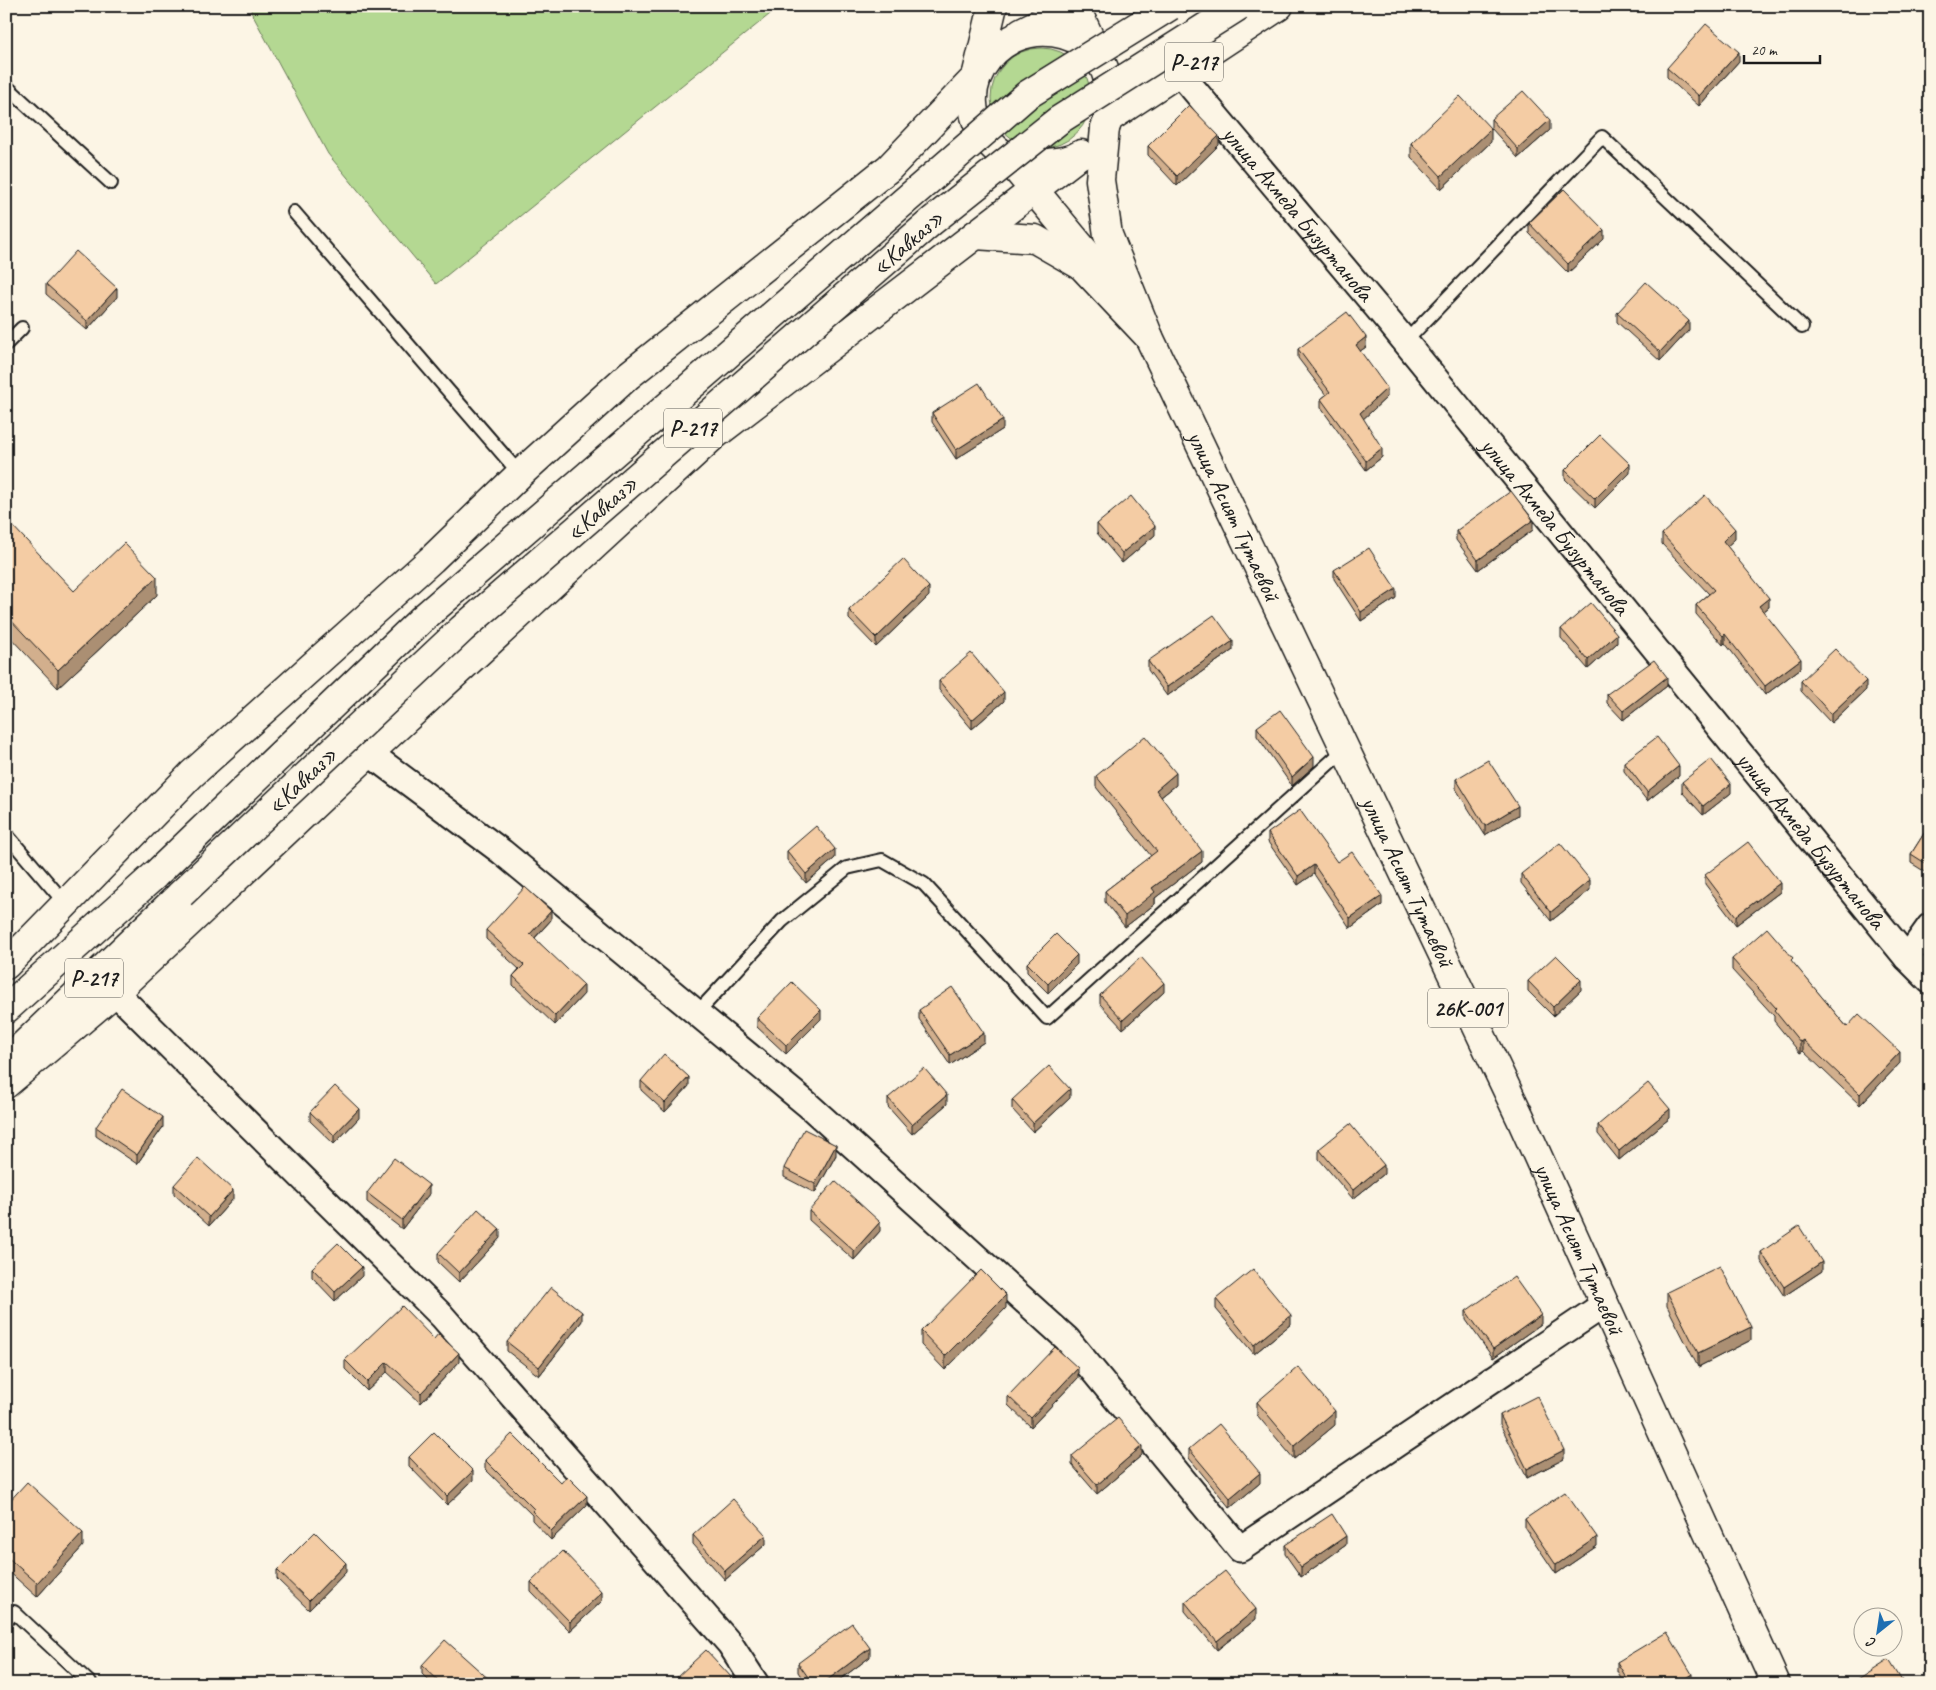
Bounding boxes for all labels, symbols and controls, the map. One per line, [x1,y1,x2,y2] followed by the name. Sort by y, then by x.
[1744,32,1820,64] scale bar
[1751,41,1778,60] text: 20 m
[1165,42,1223,82] road number: Р-217
[1215,118,1381,309] street label: улица Ахмеда Бузуртанова
[865,203,950,282] street label: «Кавказ»
[664,408,722,448] road number: Р-217
[1180,424,1288,608] street label: улица Асият Тутаевой
[1473,430,1637,622] street label: улица Ахмеда Бузуртанова
[559,468,644,548] street label: «Кавказ»
[260,740,343,821] street label: «Кавказ»
[1729,744,1893,936] street label: улица Ахмеда Бузуртанова
[1354,790,1462,974] street label: улица Асият Тутаевой
[65,958,123,998] road number: Р-217
[1428,988,1508,1028] road number: 26К-001
[1527,1156,1632,1341] street label: улица Асият Тутаевой
[1854,1608,1904,1658] north arrow
[1863,1633,1879,1652] text: С

